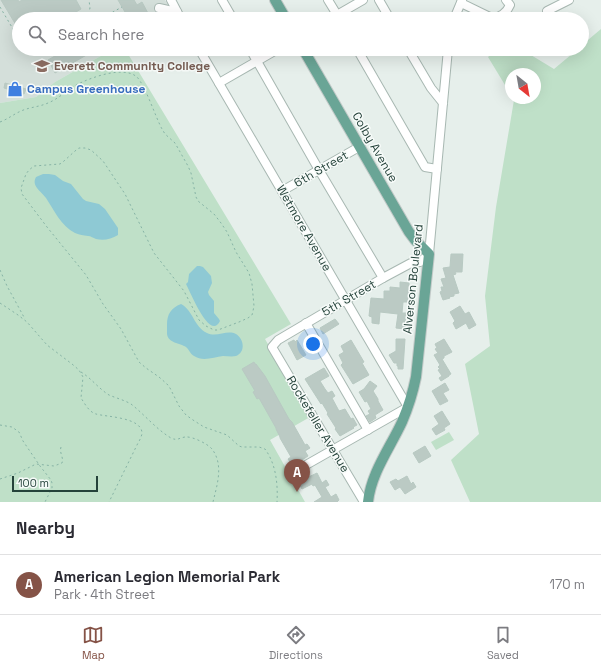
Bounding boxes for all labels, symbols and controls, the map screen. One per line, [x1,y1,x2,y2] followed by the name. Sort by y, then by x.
[12,12,589,56] search box
[26,23,48,45] icon: search
[58,25,144,44] text: Search here
[33,57,51,75] school or university icon: Everett Community College
[54,58,210,74] place label: Everett Community College
[505,68,541,104] north arrow
[6,80,24,98] shop icon: Campus Greenhouse
[27,81,145,97] place label: Campus Greenhouse
[348,109,402,185] street label: Colby Avenue
[291,147,351,191] street label: 6th Street
[273,182,335,274] street label: Wetmore Avenue
[399,223,427,335] street label: Alverson Boulevard
[319,276,379,320] street label: 5th Street
[303,334,323,354] your location
[283,373,353,475] street label: Rockefeller Avenue
[284,459,310,492] pin: A
[12,474,98,493] scale bar
[18,476,49,490] text: 100 m
[16,517,75,539] text: Nearby
[54,567,280,586] text: American Legion Memorial Park
[25,576,33,593] text: A
[549,576,585,593] text: 170 m
[54,586,155,603] text: Park · 4th Street
[82,624,105,662] tab: Map
[269,624,323,662] tab: Directions
[487,624,519,662] tab: Saved

